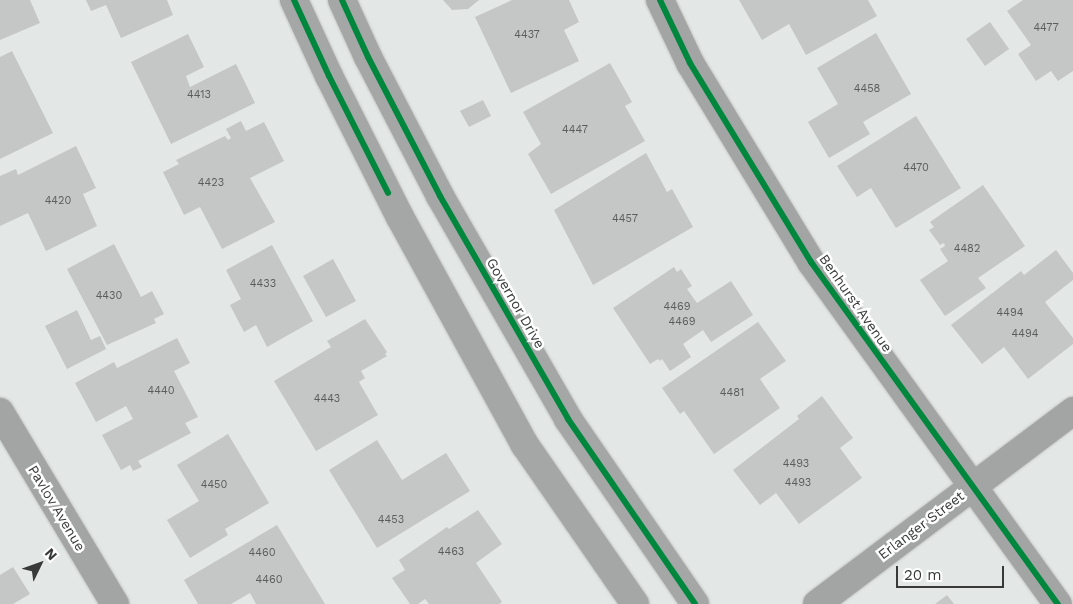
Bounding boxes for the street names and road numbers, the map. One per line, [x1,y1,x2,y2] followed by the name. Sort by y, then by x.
[816,251,896,355] street label: Benhurst Avenue
[483,255,549,351] street label: Governor Drive
[25,462,89,554] street label: Pavlov Avenue
[875,487,967,563] street label: Erlanger Street

